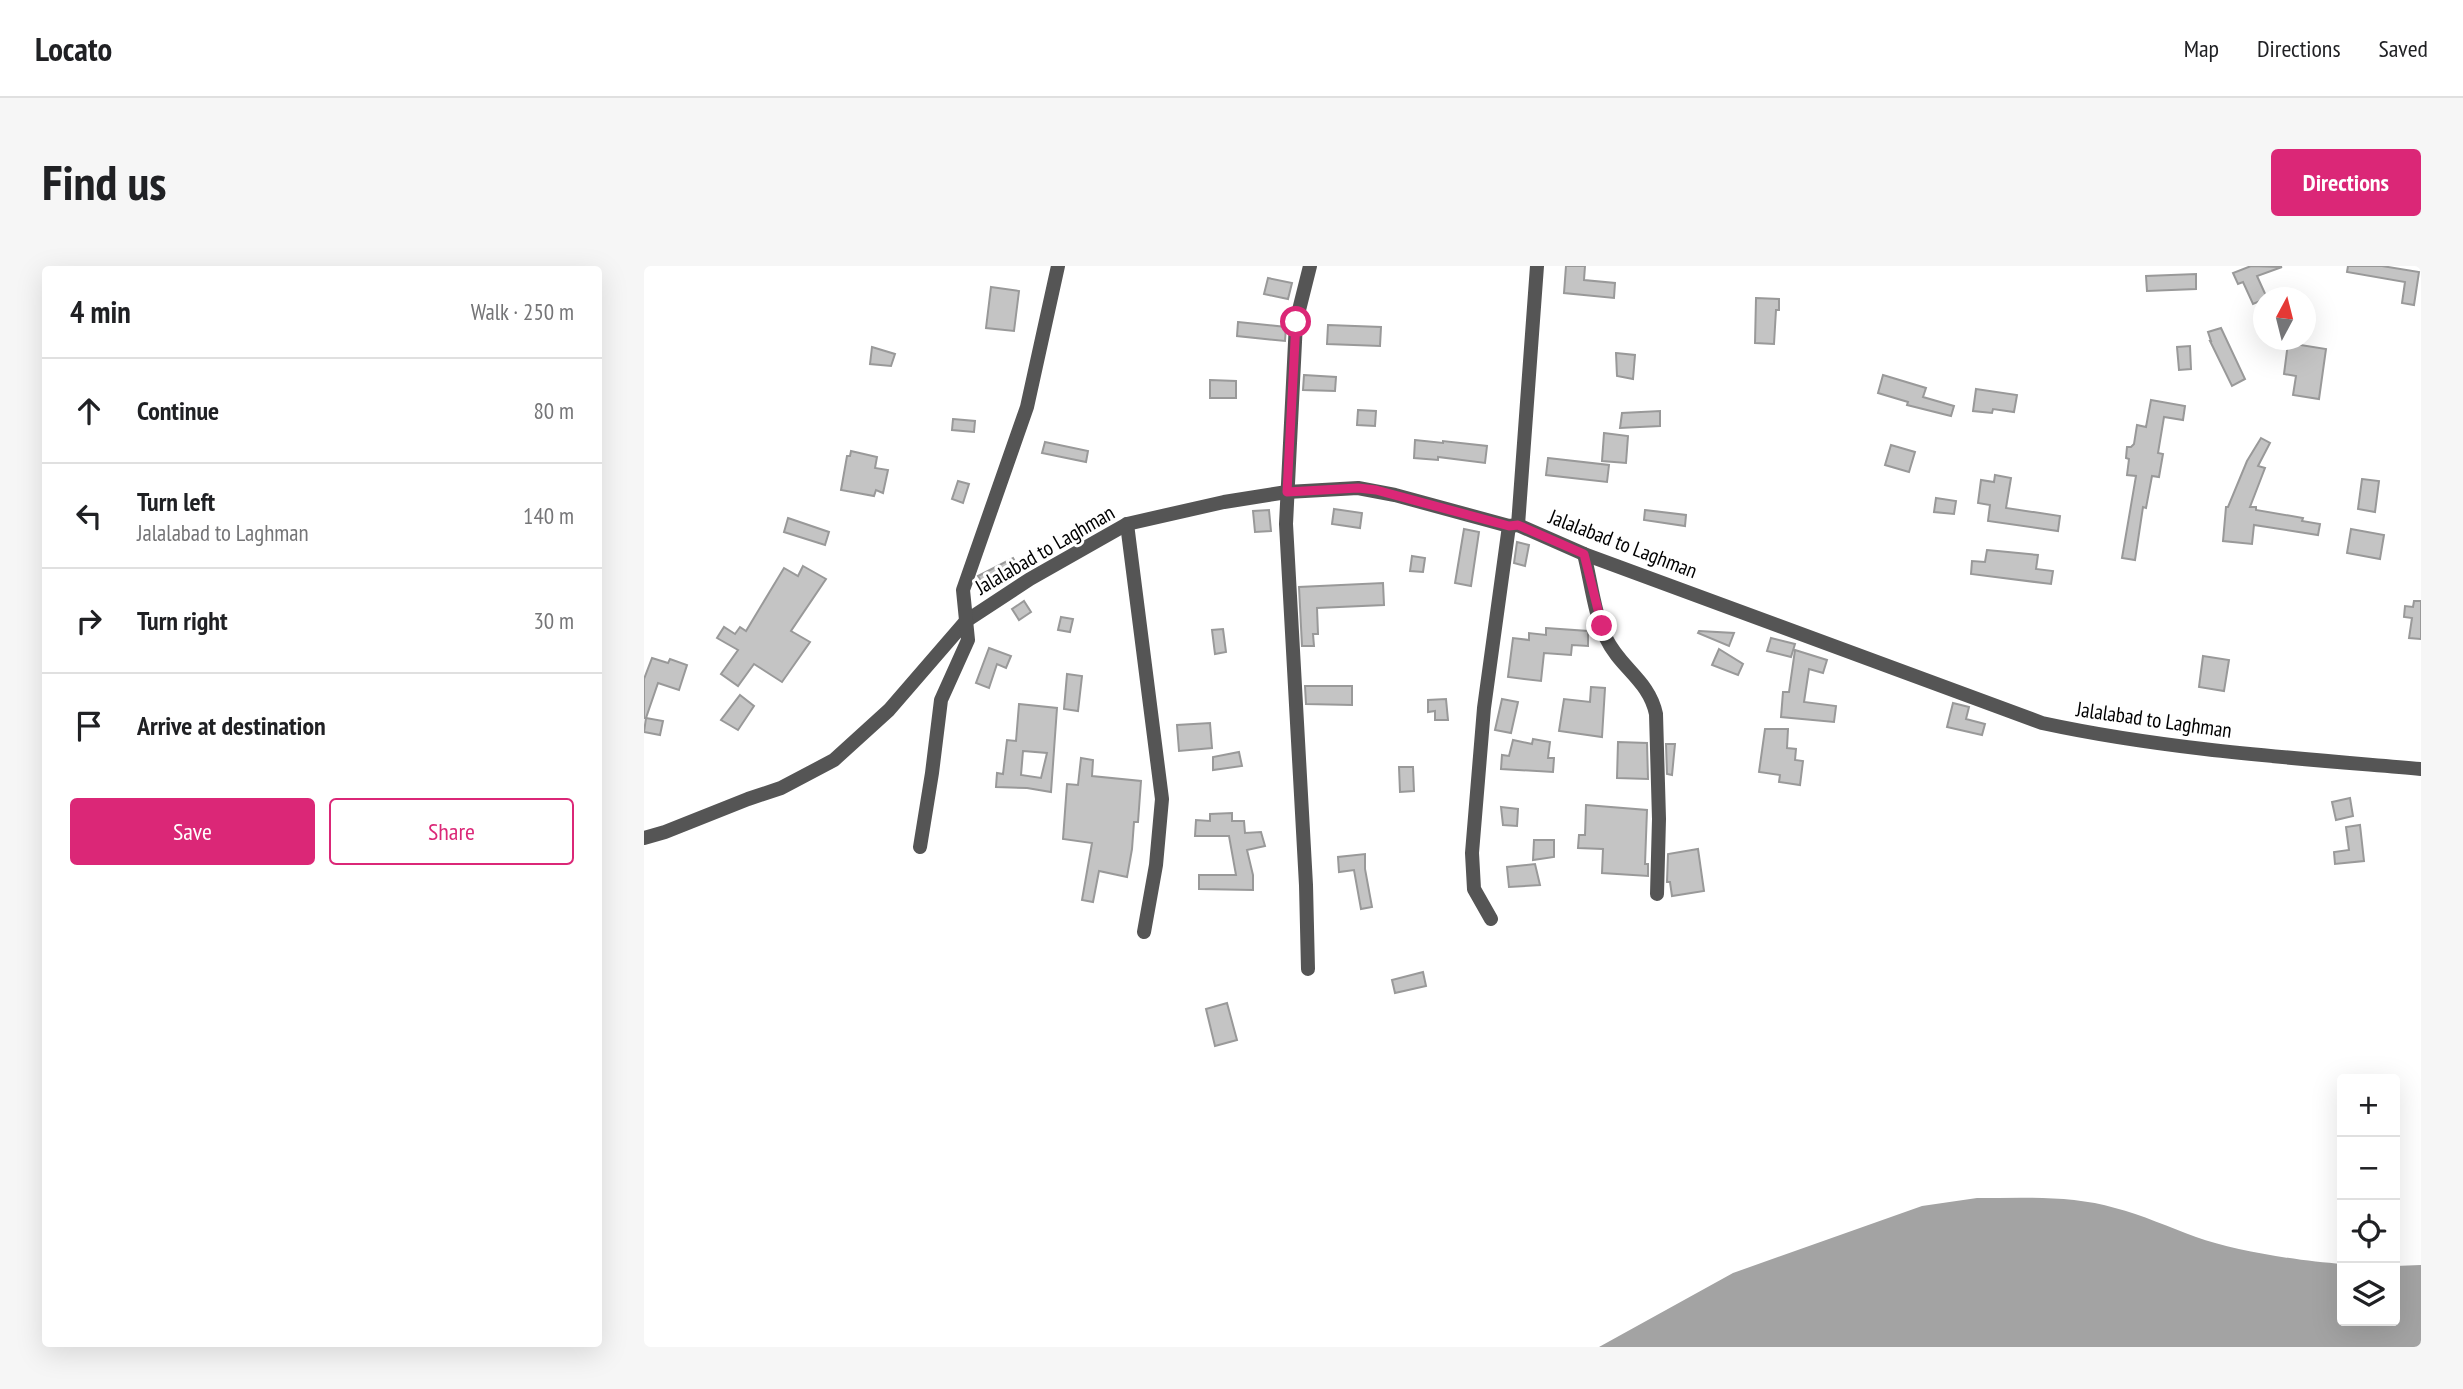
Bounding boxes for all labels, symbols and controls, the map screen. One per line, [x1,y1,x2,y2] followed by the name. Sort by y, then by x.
[35,27,112,70] text: Locato
[2184,33,2219,64] text: Map
[2257,33,2341,64] text: Directions
[2379,33,2428,64] text: Saved
[2271,149,2421,216] button: Directions
[42,150,166,214] text: Find us
[2253,287,2316,350] north arrow
[70,292,131,331] text: 4 min
[471,297,574,326] text: Walk · 250 m
[1280,306,1311,337] route start
[70,392,108,430] icon: ahead
[137,394,219,427] text: Continue
[533,396,574,425] text: 80 m
[137,485,215,518] text: Turn left
[70,497,108,535] icon: left
[969,499,1119,601] street label: Jalalabad to Laghman
[523,501,574,530] text: 140 m
[1544,502,1701,584] street label: Jalalabad to Laghman
[137,518,309,547] text: Jalalabad to Laghman
[70,602,108,640] icon: right
[137,604,228,637] text: Turn right
[533,606,574,635] text: 30 m
[1586,610,1617,641] route end
[2074,695,2234,744] street label: Jalalabad to Laghman
[70,707,108,745] icon: arrive
[137,709,326,742] text: Arrive at destination
[70,798,315,865] button: Save
[329,798,574,865] button: Share
[2337,1074,2400,1326] map controls
[2337,1074,2400,1137] button: +
[2337,1137,2400,1200] button: −
[2337,1200,2400,1263] button: locate
[2337,1263,2400,1326] button: layers

